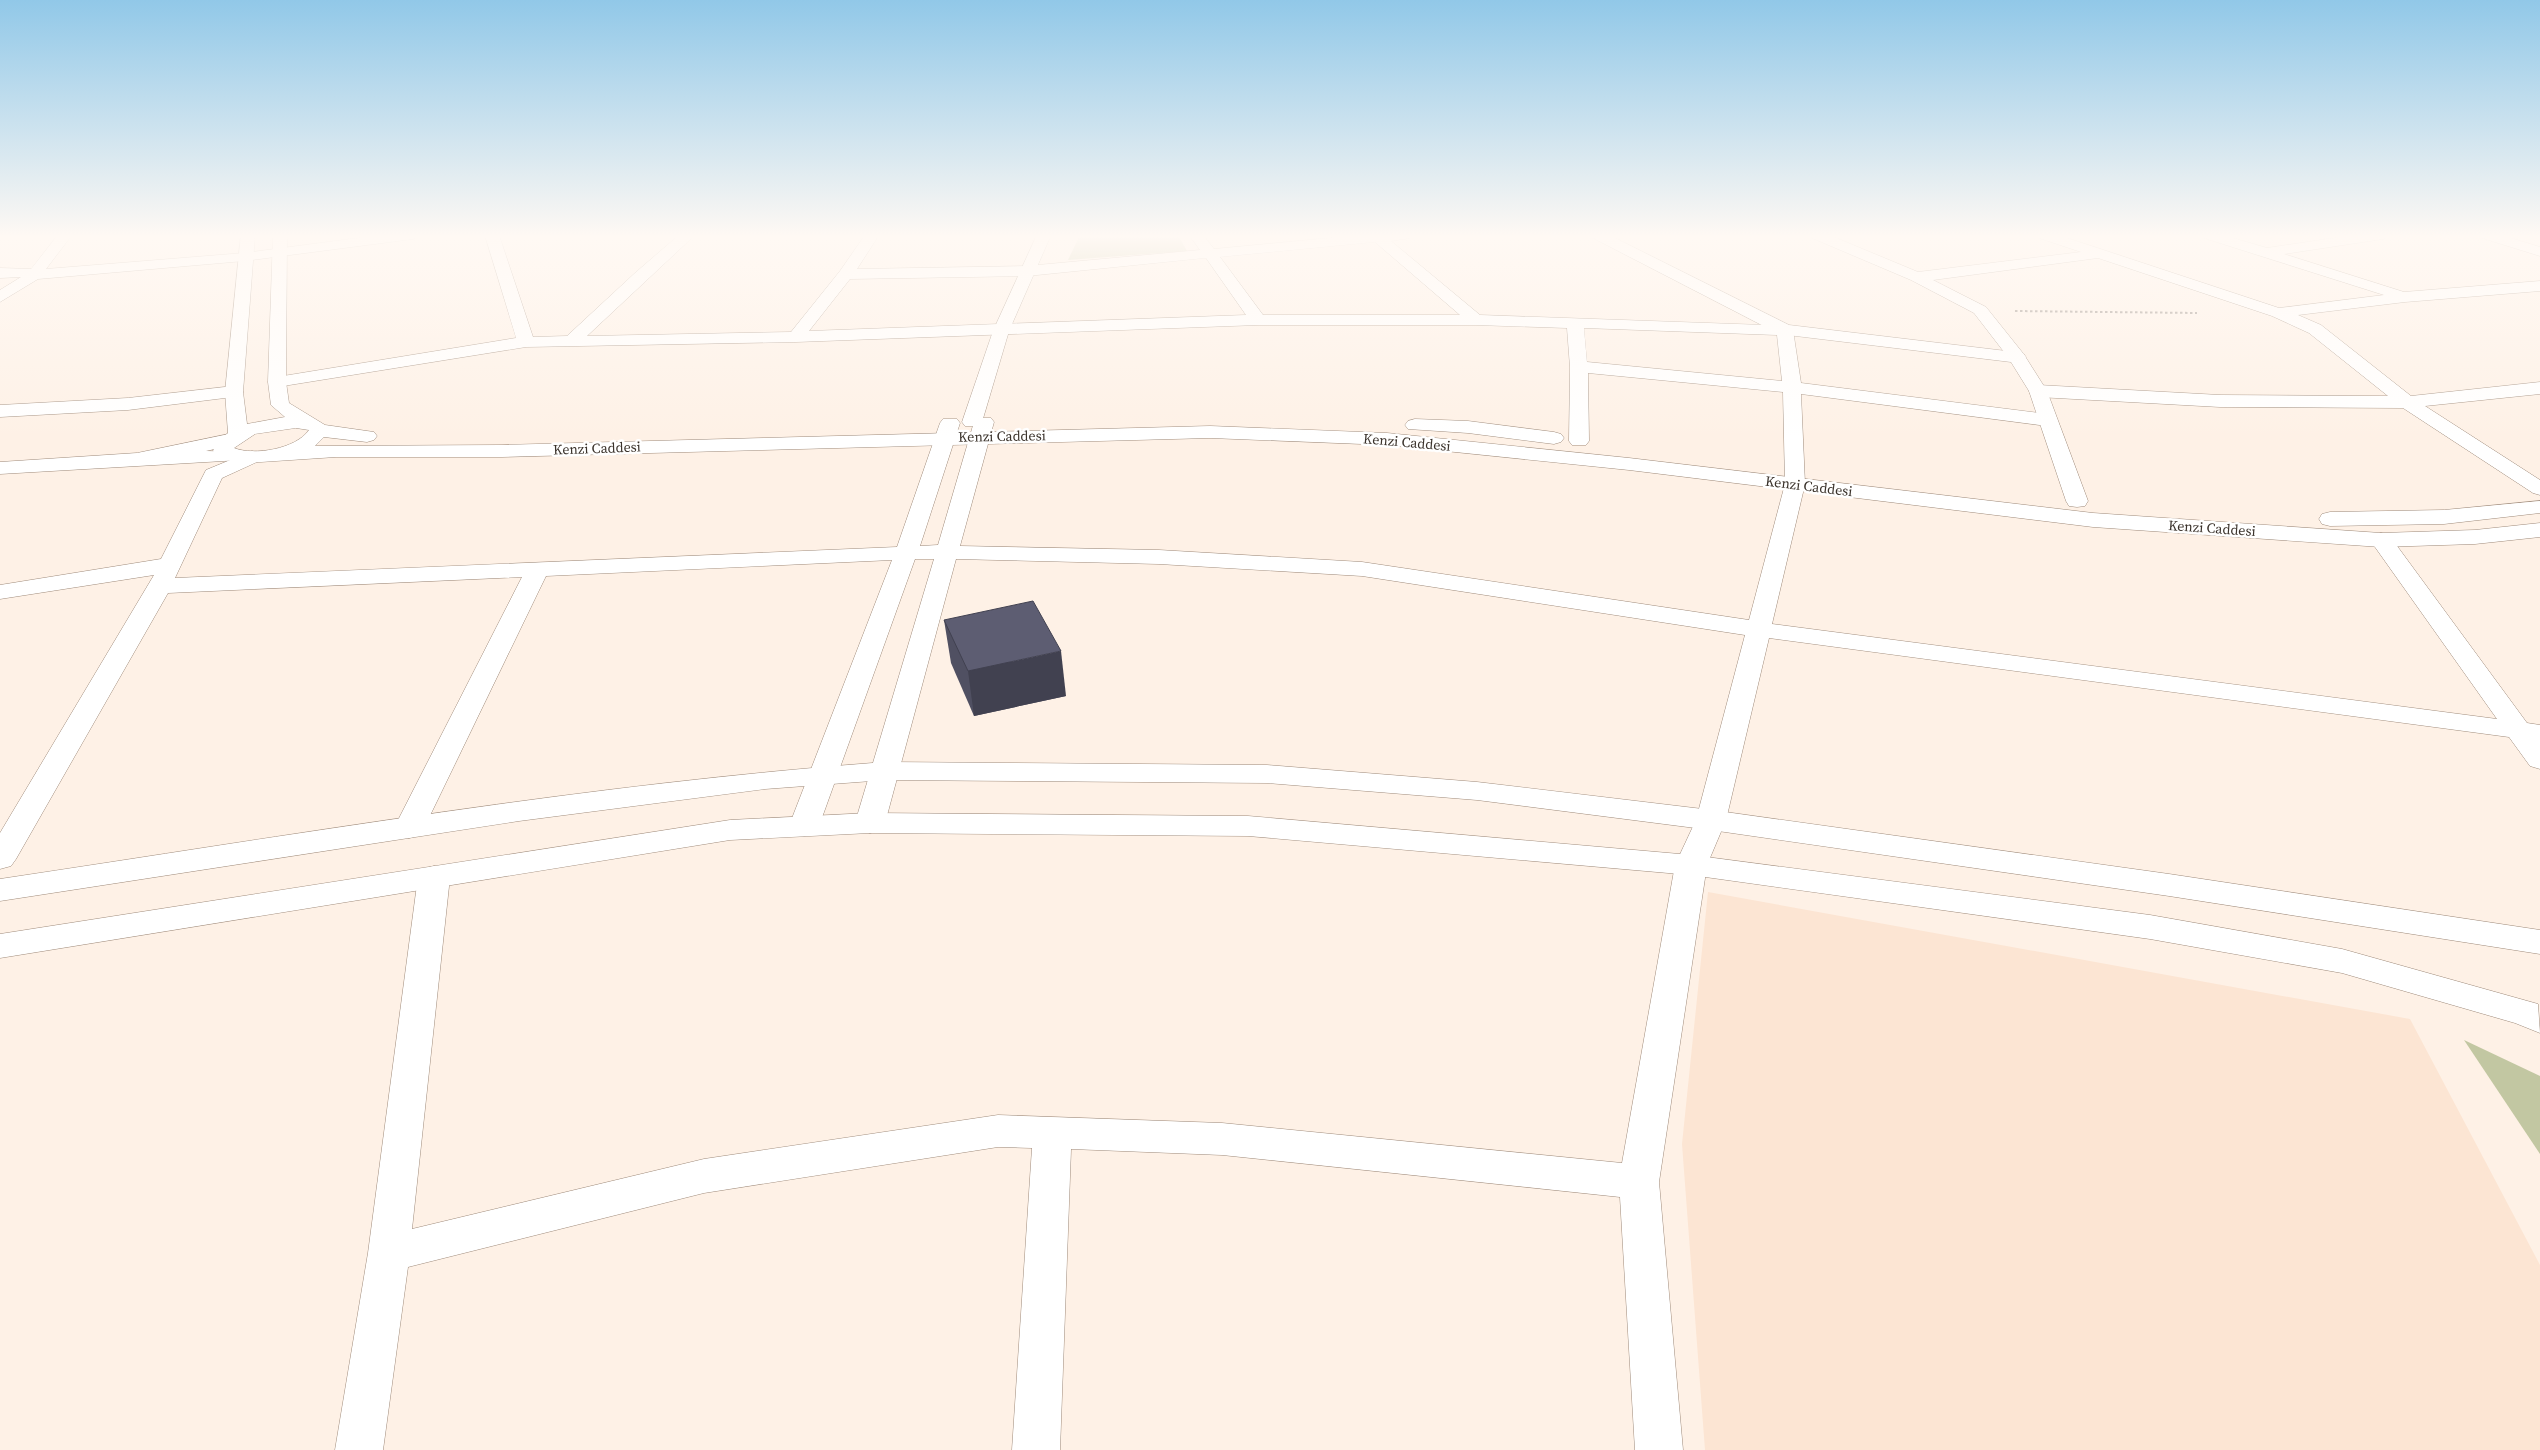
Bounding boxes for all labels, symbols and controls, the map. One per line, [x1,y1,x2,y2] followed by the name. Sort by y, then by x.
[958,425,1046,447] street label: Kenzi Caddesi
[1362,428,1452,456] street label: Kenzi Caddesi
[553,436,641,460] street label: Kenzi Caddesi
[1764,471,1854,501] street label: Kenzi Caddesi
[2168,515,2256,541] street label: Kenzi Caddesi

